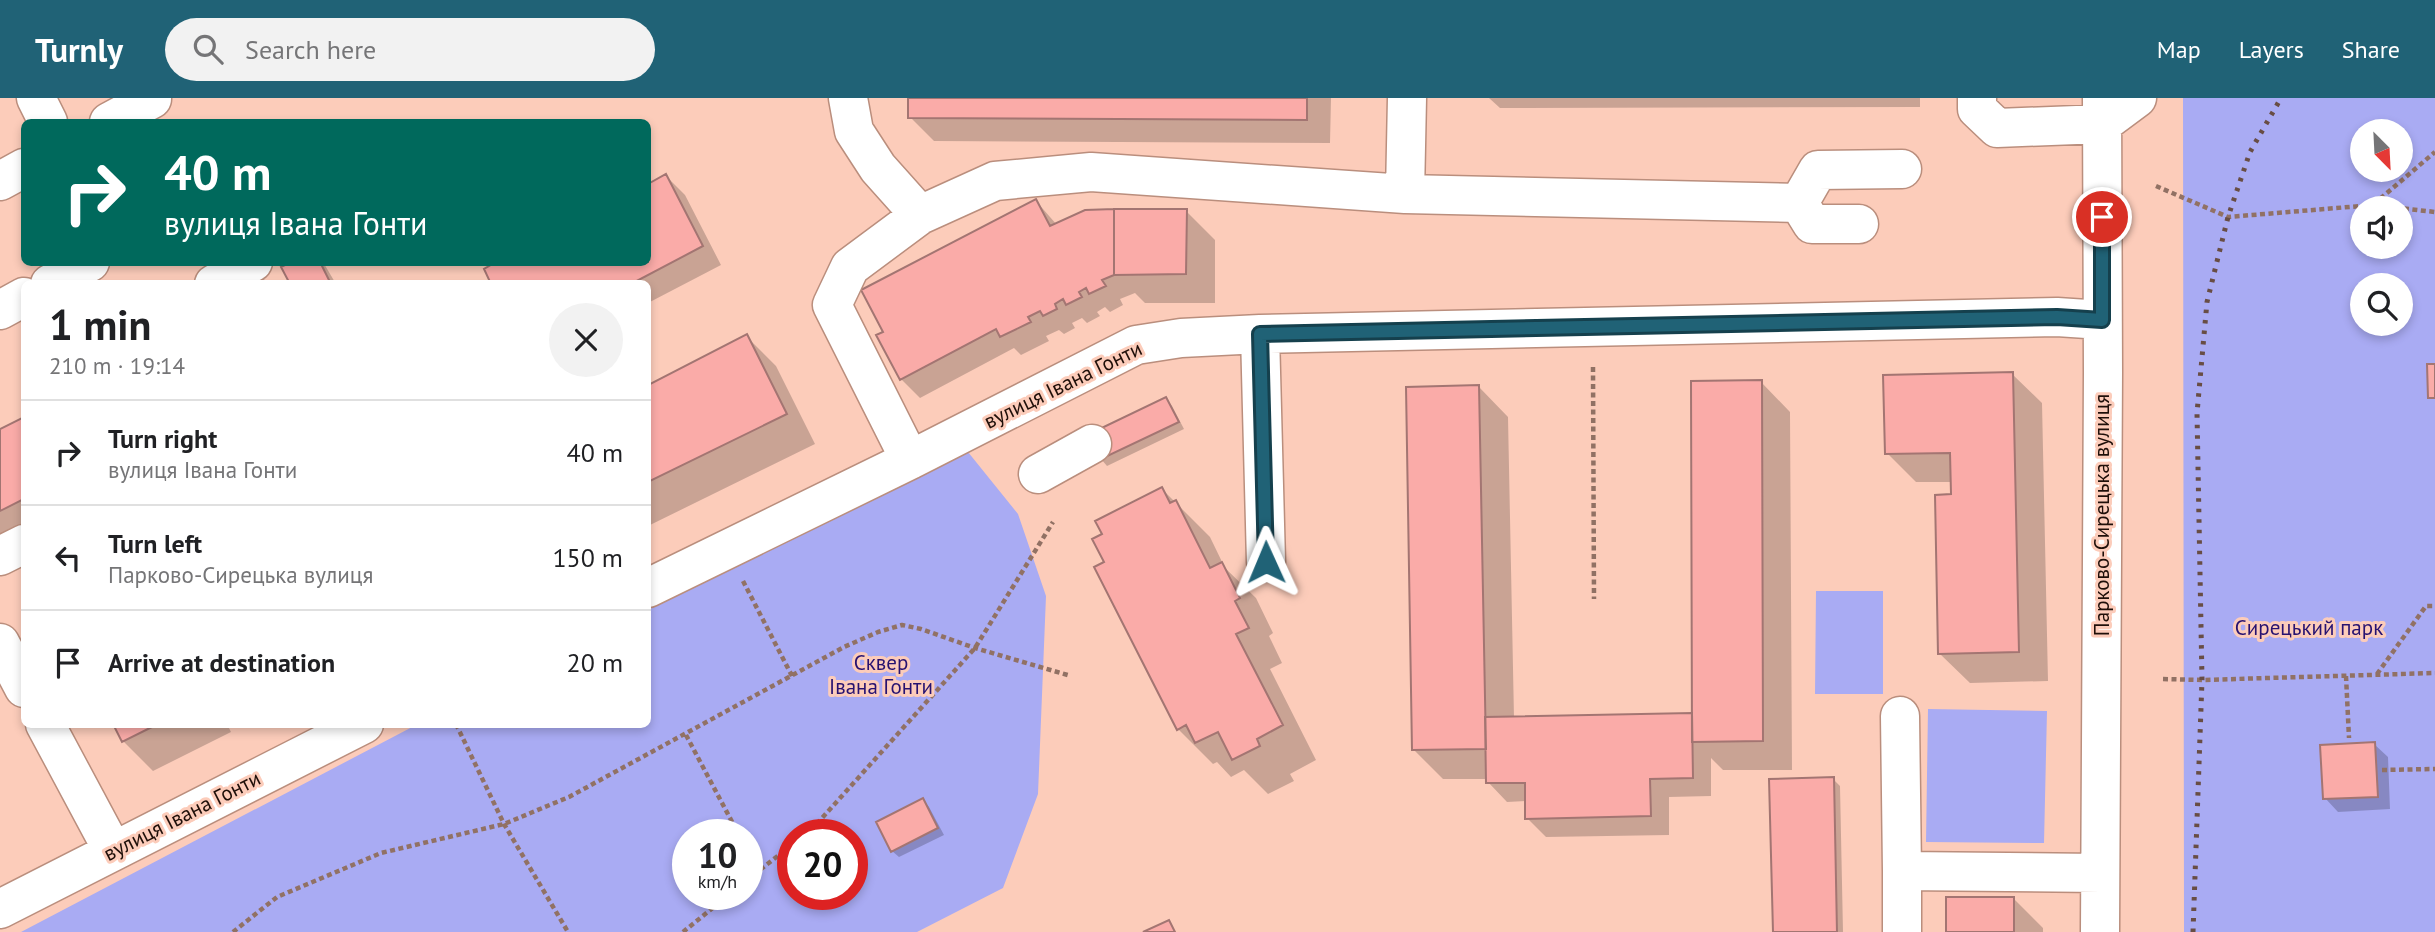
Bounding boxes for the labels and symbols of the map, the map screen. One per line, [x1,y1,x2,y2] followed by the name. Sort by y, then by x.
[2350,119,2413,182] north arrow
[2072,187,2132,247] pin
[979,335,1146,435] street label: вулиця Івана Гонти
[2088,394,2115,636] street label: Парково-Сирецька вулиця
[1229,525,1303,599] position arrow
[2235,614,2383,641] park label: Сирецький парк
[829,649,933,700] park label: Сквер Івана Гонти
[99,764,265,867] street label: вулиця Івана Гонти
[777,819,868,910] speed limit sign: 20

